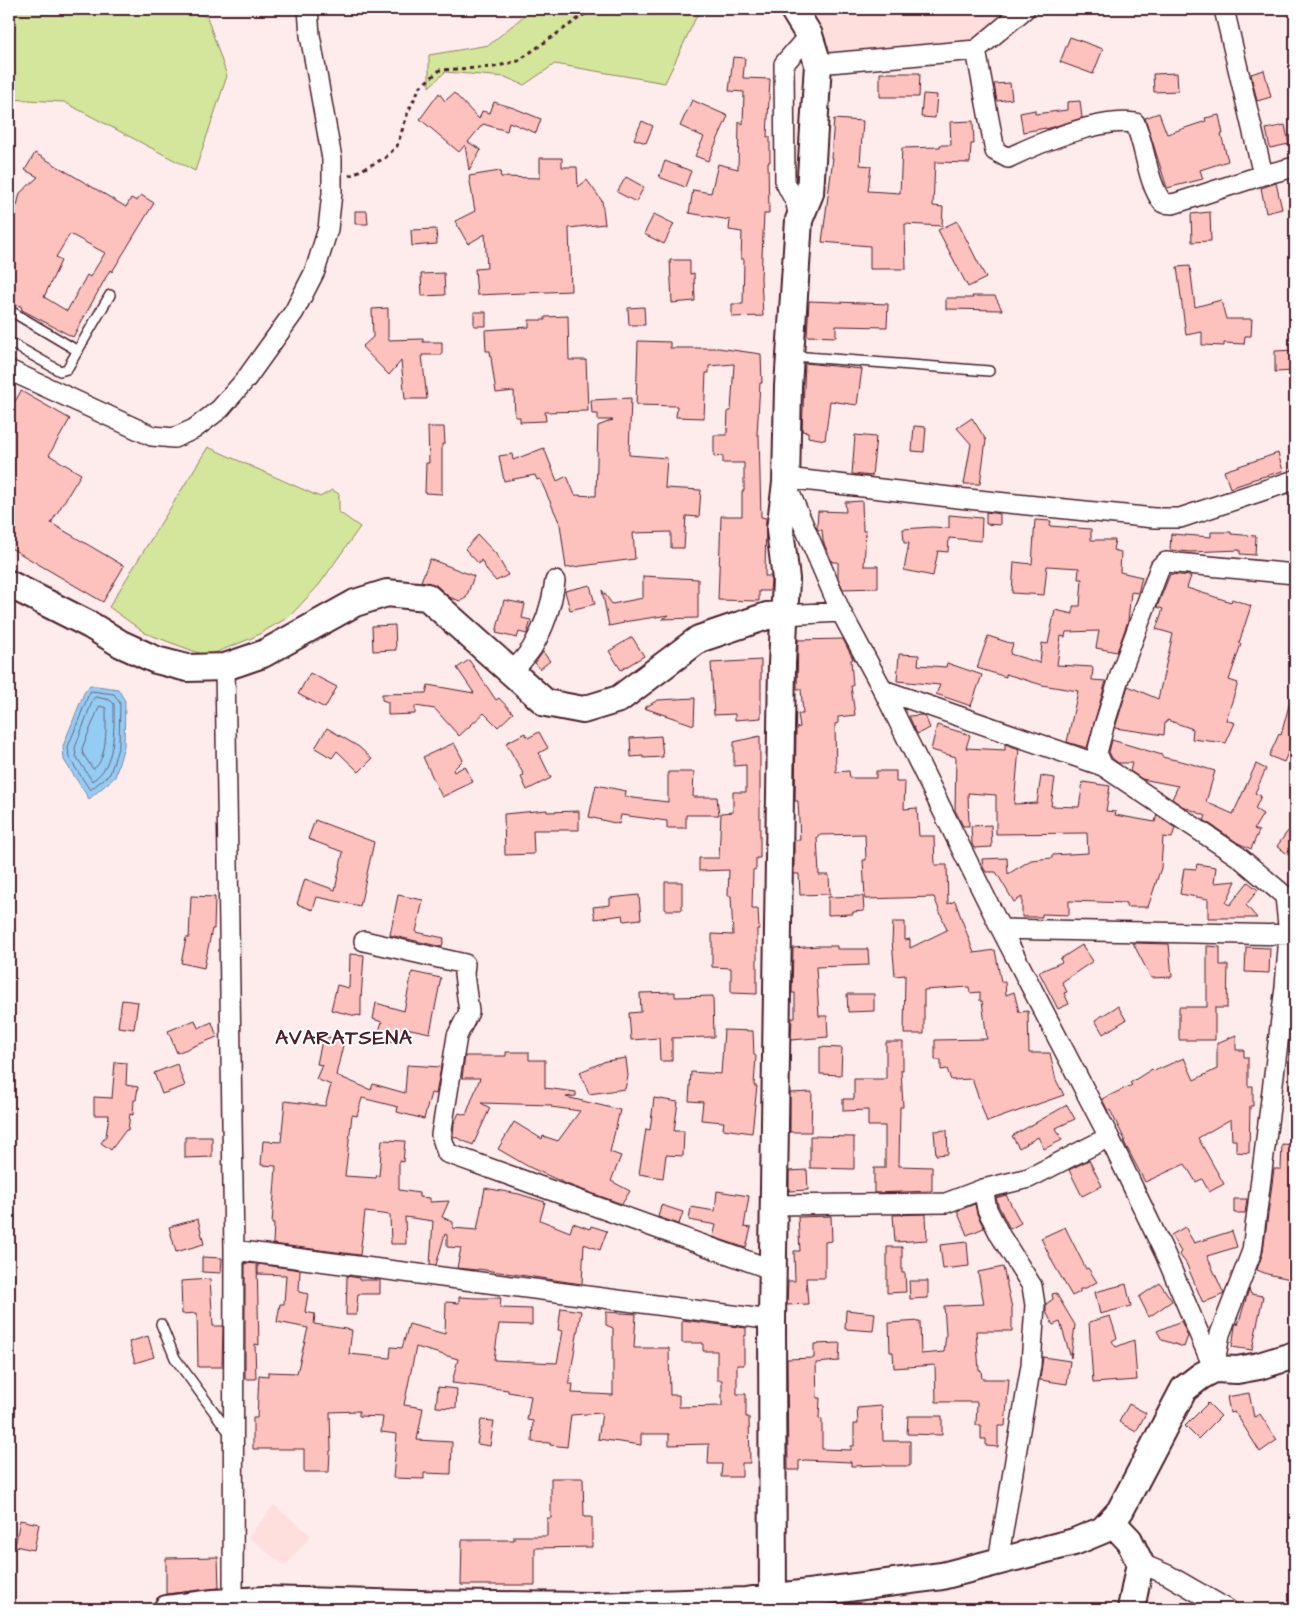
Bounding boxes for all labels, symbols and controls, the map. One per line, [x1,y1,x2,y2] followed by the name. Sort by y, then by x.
[275,1024,413,1052] district label: AVARATSENA

